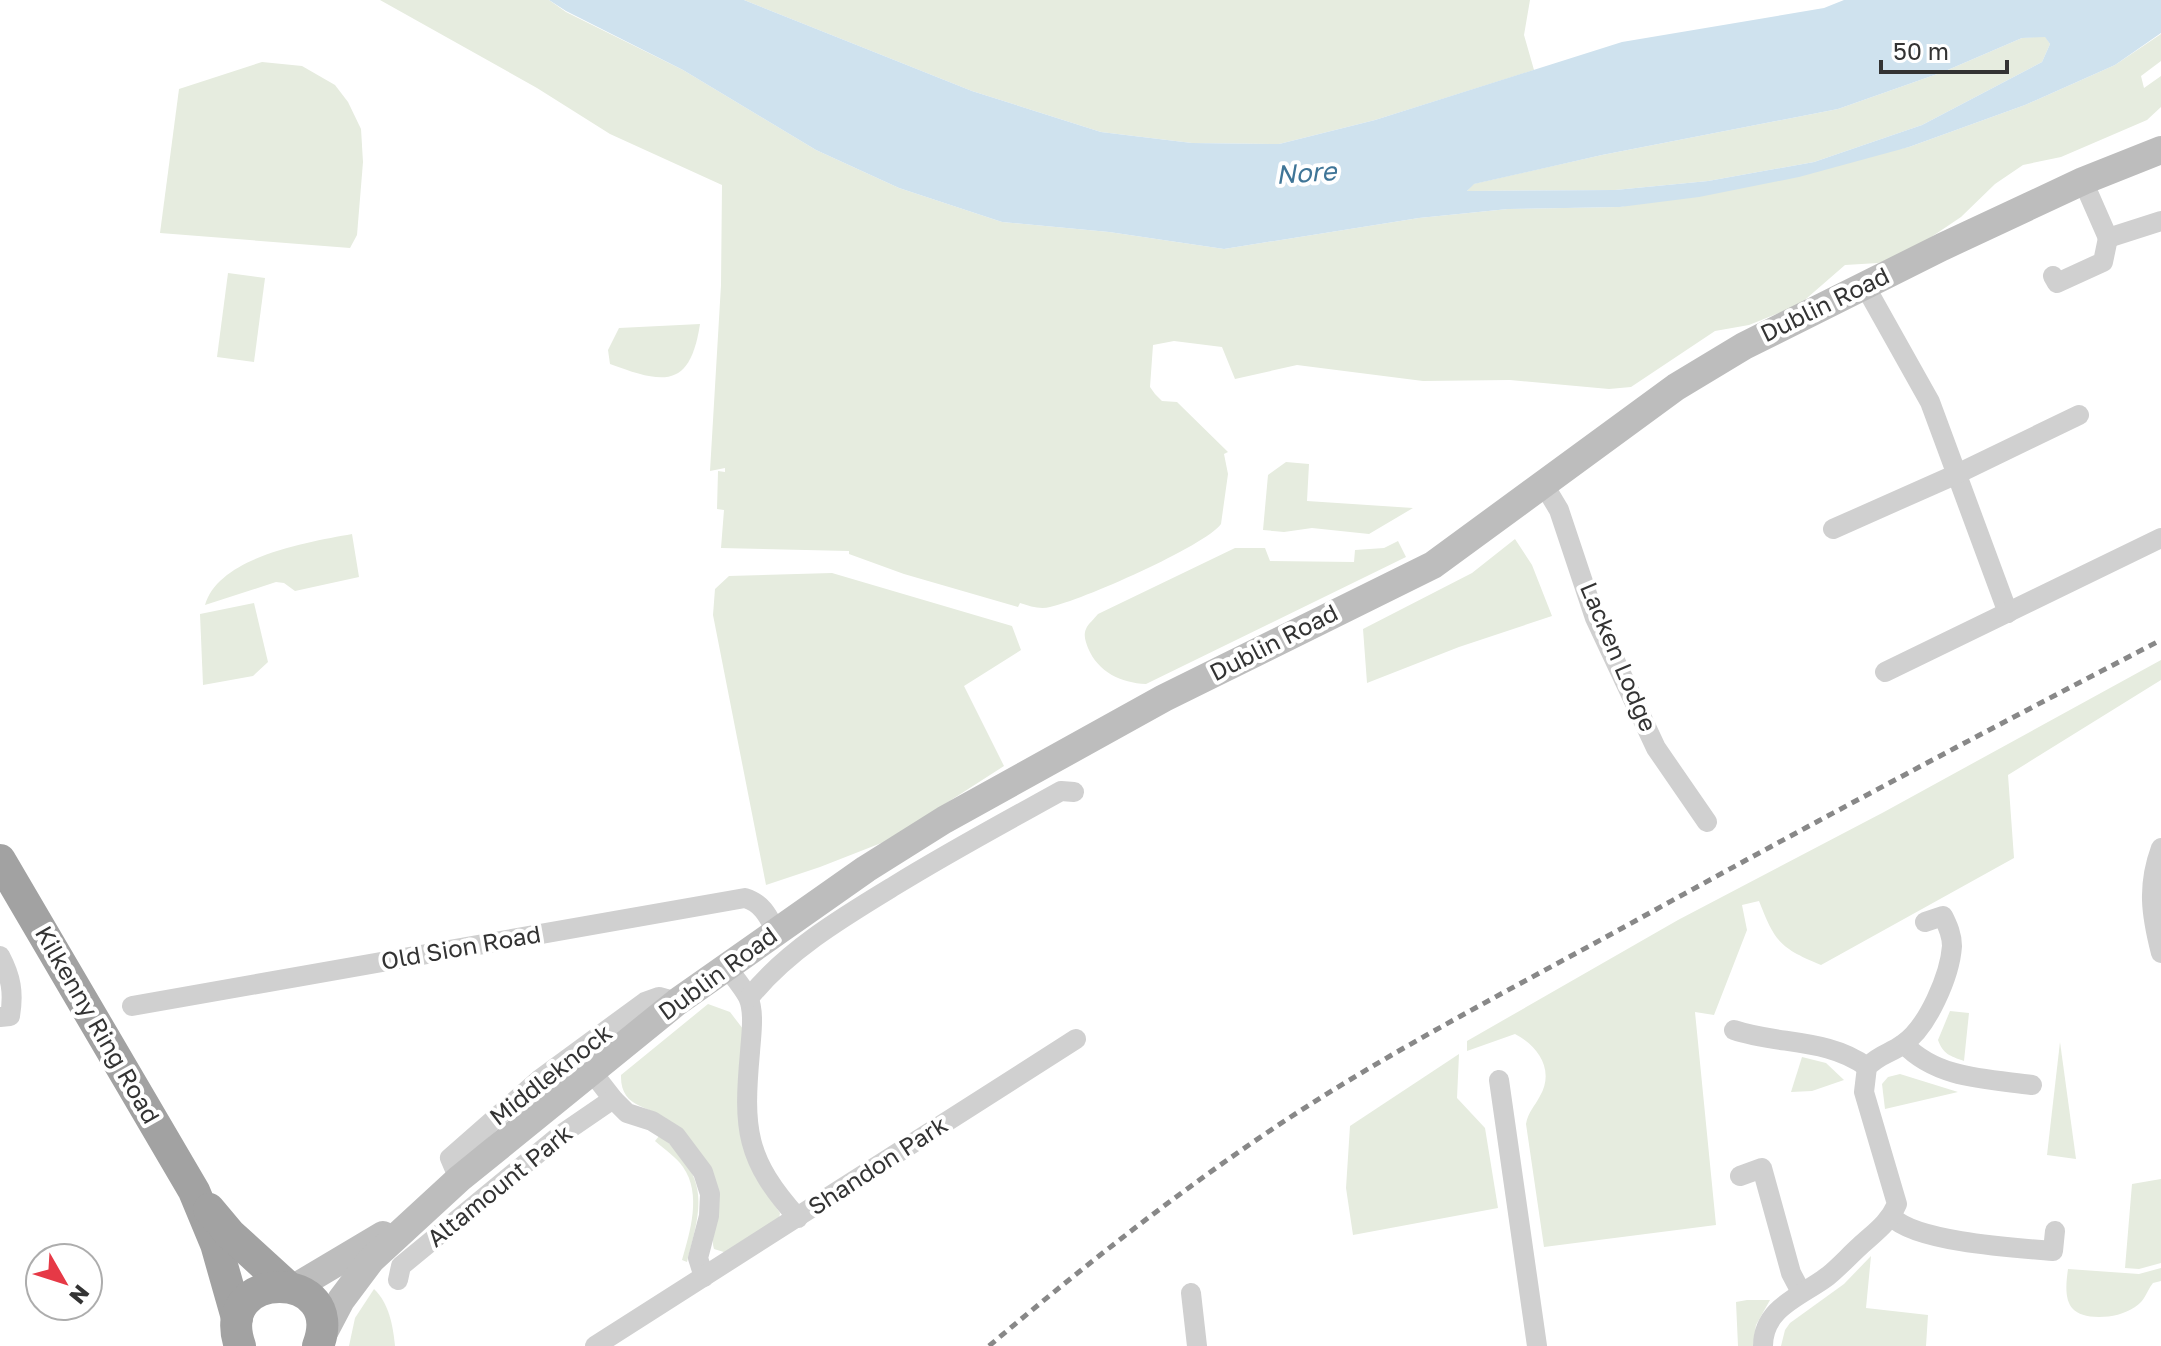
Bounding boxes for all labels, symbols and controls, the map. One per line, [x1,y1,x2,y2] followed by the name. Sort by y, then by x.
[1881,24,2007,74] scale bar
[1893,36,1949,65] text: 50 m
[1275,155,1339,190] water label: Nore
[1755,260,1894,347] street label: Dublin Road
[1575,577,1664,736] street label: Lacken Lodge
[1204,597,1342,686] street label: Dublin Road
[379,918,543,975] street label: Old Sion Road
[30,920,167,1128] street label: Kilkenny Ring Road
[652,920,782,1026] street label: Dublin Road
[483,1017,617,1131] street label: Middleknock
[802,1109,952,1221] street label: Shandon Park
[421,1117,577,1252] street label: Altamount Park
[24,1242,104,1322] north arrow
[64,1280,96,1310] text: N

